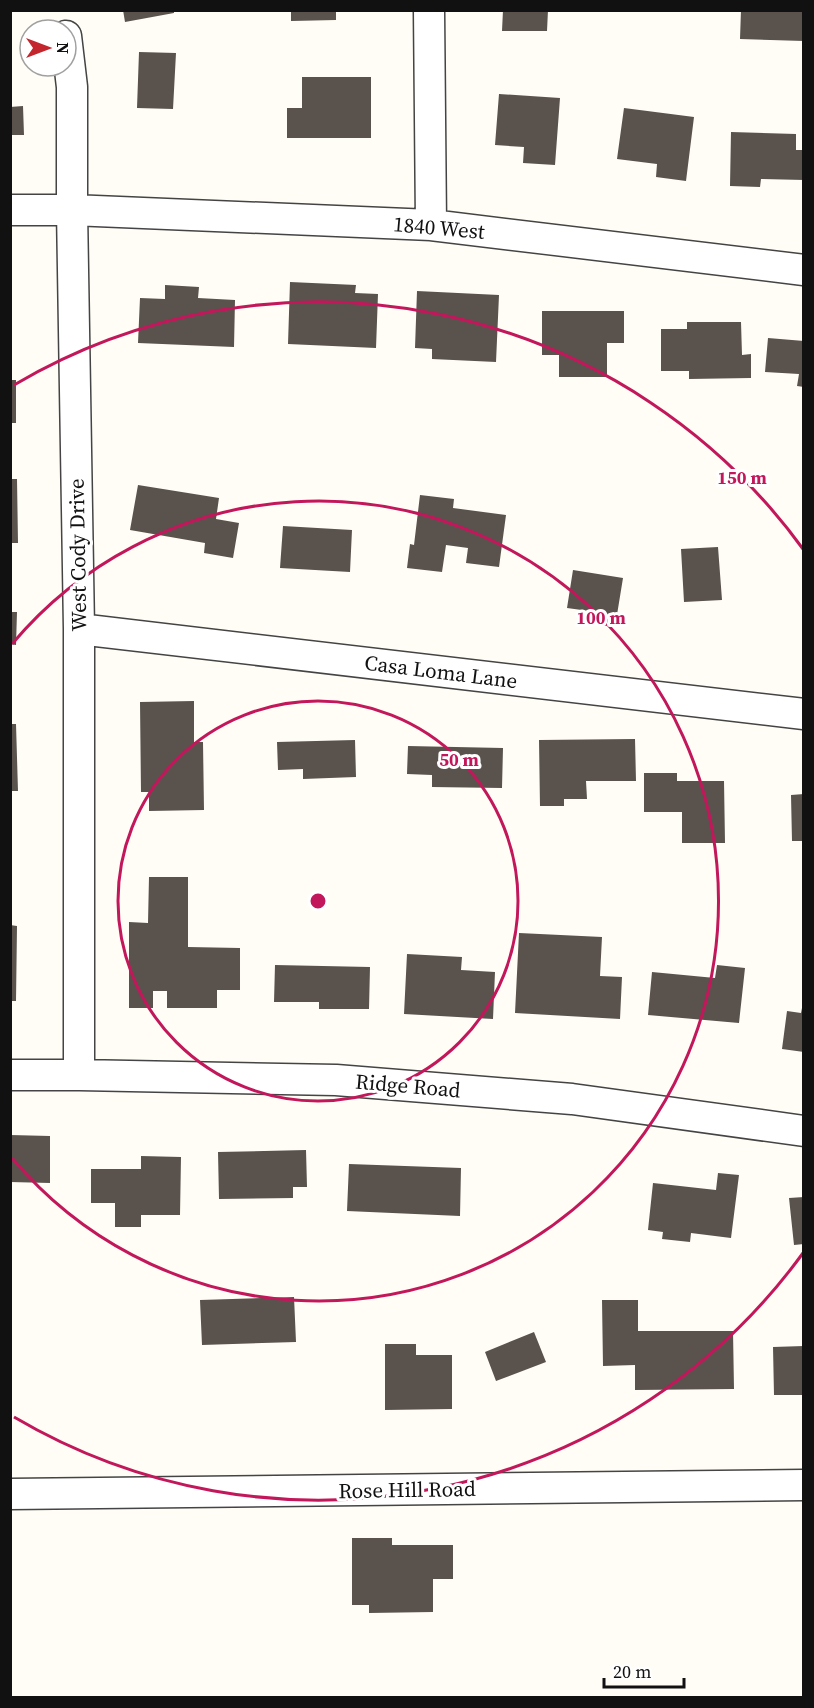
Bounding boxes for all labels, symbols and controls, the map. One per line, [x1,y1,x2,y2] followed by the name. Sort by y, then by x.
[18,18,78,78] north arrow
[52,42,74,54] text: N
[392,209,486,246] street label: 1840 West
[717,465,767,490] text: 150 m
[62,478,93,632] street label: West Cody Drive
[576,605,626,630] text: 100 m
[363,648,519,695] street label: Casa Loma Lane
[439,747,479,772] text: 50 m
[308,891,328,911] centre of rings
[354,1066,462,1105] street label: Ridge Road
[338,1474,476,1505] street label: Rose Hill Road
[604,1651,684,1689] scale bar
[613,1659,651,1684] text: 20 m

